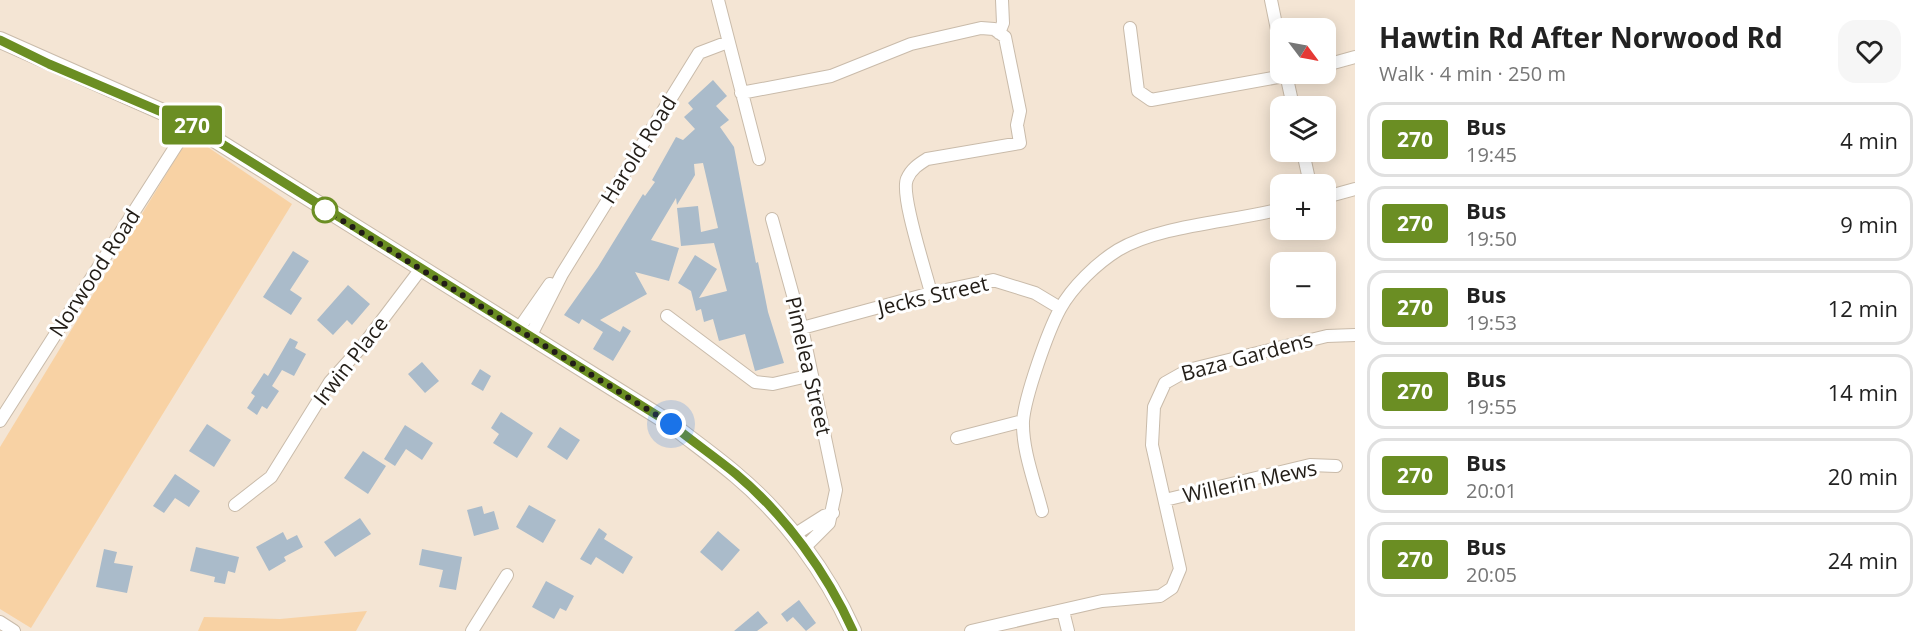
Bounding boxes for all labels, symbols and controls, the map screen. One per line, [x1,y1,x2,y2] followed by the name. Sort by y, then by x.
[1270,18,1336,84] north arrow
[1270,18,1336,318] map controls
[1379,18,1783,56] text: Hawtin Rd After Norwood Rd
[1838,20,1901,83] button: heart
[1379,60,1566,87] text: Walk · 4 min · 250 m
[594,90,682,209] street label: Harold Road
[1270,96,1336,162] button: layers
[158,106,226,144] line badge: 270
[174,111,210,139] text: 270
[1466,111,1506,141] text: Bus
[1397,125,1433,153] text: 270
[1840,125,1898,155] text: 4 min
[1466,141,1517,168] text: 19:45
[1270,174,1336,240] button: +
[1466,195,1506,225] text: Bus
[312,197,338,223] unlabelled marker
[42,203,146,342] street label: Norwood Road
[1397,209,1433,237] text: 270
[1840,209,1898,239] text: 9 min
[1466,225,1517,252] text: 19:50
[1270,252,1336,318] button: −
[873,269,991,322] street label: Jecks Street
[1466,279,1506,309] text: Bus
[779,293,839,438] street label: Pimelea Street
[1397,293,1433,321] text: 270
[1828,293,1898,323] text: 12 min
[1466,309,1517,336] text: 19:53
[307,310,394,411] street label: Irwin Place
[1178,325,1316,387] street label: Baza Gardens
[1466,363,1506,393] text: Bus
[1397,377,1433,405] text: 270
[1828,377,1898,407] text: 14 min
[1466,393,1517,420] text: 19:55
[656,409,686,439] your location
[1466,447,1506,477] text: Bus
[1180,453,1319,509] street label: Willerin Mews
[1397,461,1433,489] text: 270
[1828,461,1898,491] text: 20 min
[1466,477,1517,504] text: 20:01
[1466,531,1506,561] text: Bus
[1397,545,1433,573] text: 270
[1828,545,1898,575] text: 24 min
[1466,561,1517,588] text: 20:05

